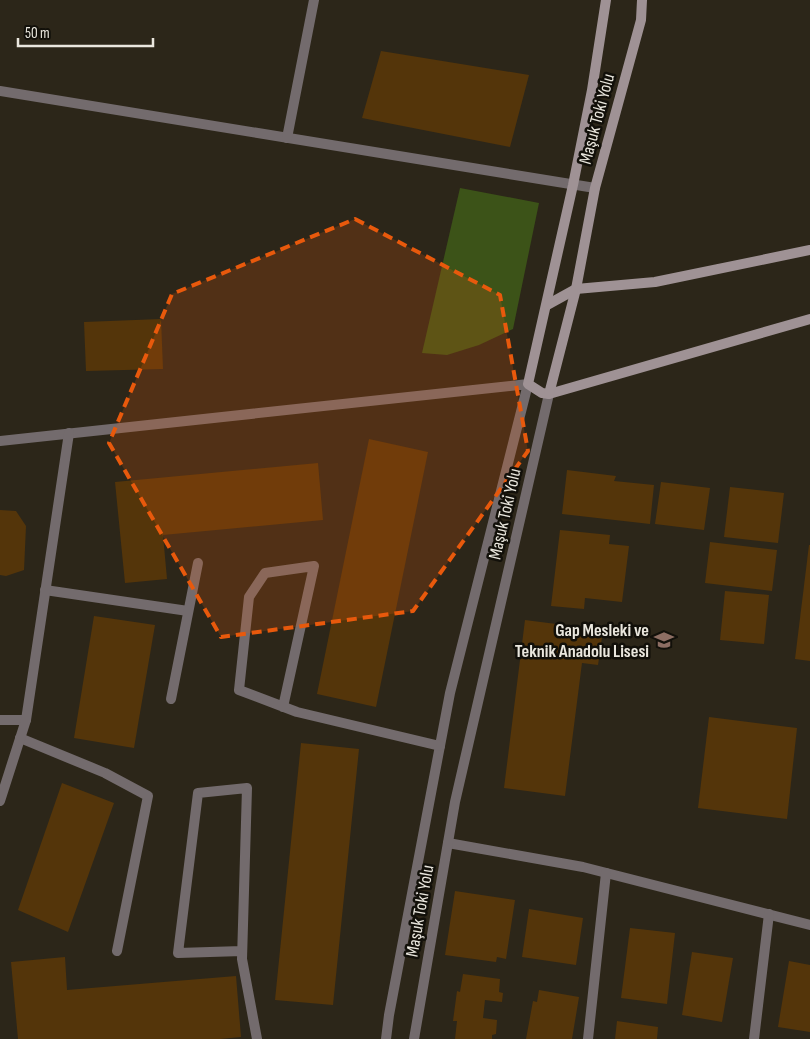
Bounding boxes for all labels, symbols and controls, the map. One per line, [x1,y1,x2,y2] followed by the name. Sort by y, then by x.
[18,15,152,47] scale bar
[25,24,50,43] text: 50 m
[575,71,619,167] street label: Maşuk Toki Yolu
[484,466,526,562] street label: Maşuk Toki Yolu
[515,620,649,662] place label: Gap Mesleki ve Teknik Anadolu Lisesi
[653,629,675,651] school or university icon: Gap Mesleki ve Teknik Anadolu Lisesi
[402,863,438,959] street label: Maşuk Toki Yolu

